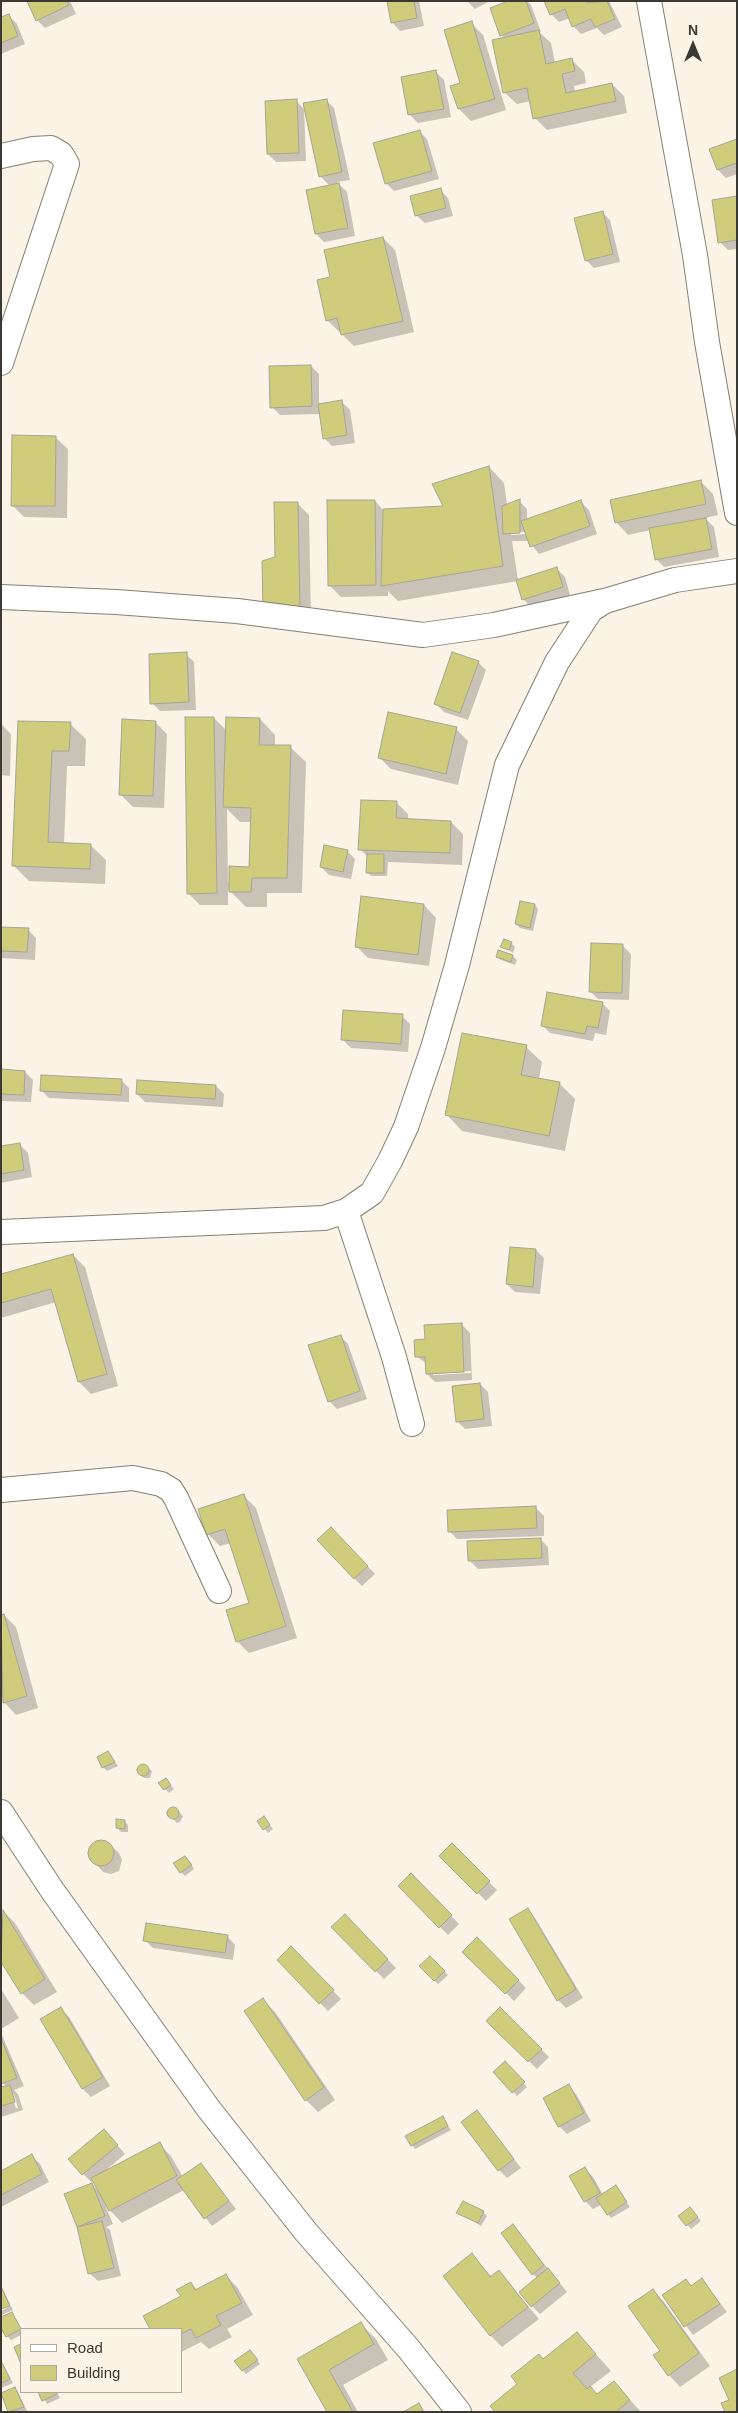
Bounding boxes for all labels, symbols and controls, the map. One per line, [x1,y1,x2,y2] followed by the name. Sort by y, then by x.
[668,20,718,70] north arrow
[688,22,698,38] text: N
[20,2328,182,2393] legend
[67,2339,103,2356] text: Road
[67,2364,120,2381] text: Building

